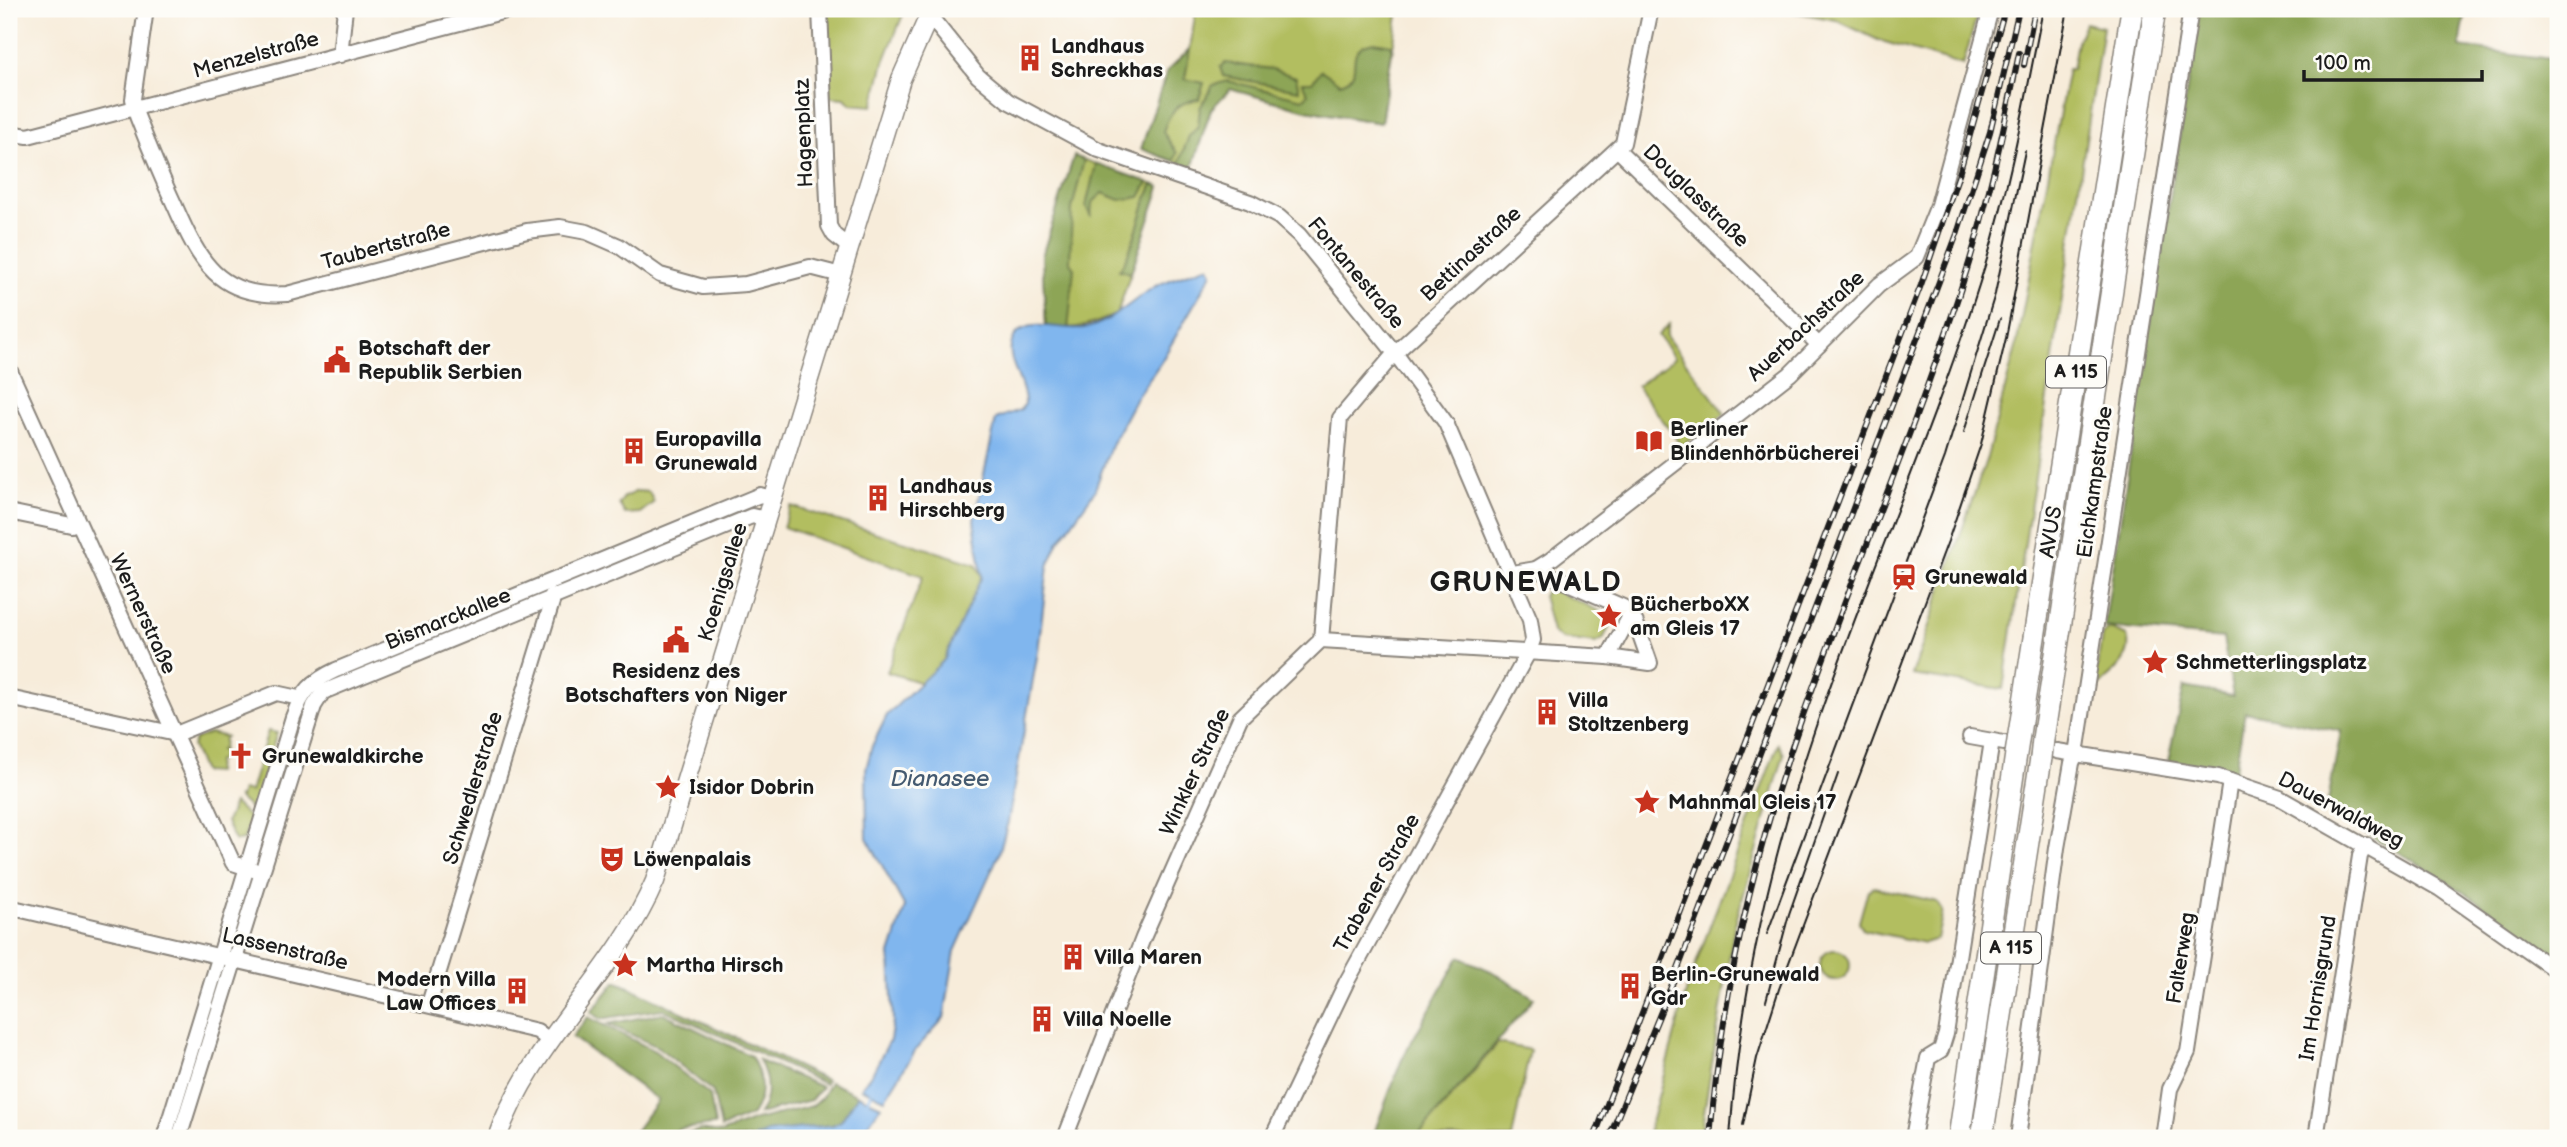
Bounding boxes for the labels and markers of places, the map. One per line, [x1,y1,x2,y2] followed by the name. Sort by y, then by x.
[1051,34,1163,83] place label: Landhaus Schreckhas
[1015,43,1045,73] building icon: Landhaus Schreckhas
[358,336,522,385] place label: Botschaft der Republik Serbien
[322,345,352,375] public building icon: Botschaft der Republik Serbien
[1670,417,1859,466] place label: Berliner Blindenhörbücherei
[1634,426,1664,456] library icon: Berliner Blindenhörbücherei
[655,427,762,476] place label: Europavilla Grunewald
[619,436,649,466] building icon: Europavilla Grunewald
[899,474,1005,523] place label: Landhaus Hirschberg
[863,483,893,513] building icon: Landhaus Hirschberg
[1889,562,1919,592] station icon: Grunewald
[1925,565,2028,590] place label: Grunewald
[1630,592,1750,641] place label: BücherboXX am Gleis 17
[1594,601,1624,631] place icon: BücherboXX am Gleis 17
[661,625,691,655] public building icon: Residenz des Botschafters von Niger
[2140,647,2170,677] place icon: Schmetterlingsplatz
[2176,650,2367,675] place label: Schmetterlingsplatz
[565,659,788,708] place label: Residenz des Botschafters von Niger
[1568,688,1689,737] place label: Villa Stoltzenberg
[1532,697,1562,727] building icon: Villa Stoltzenberg
[226,741,256,771] church icon: Grunewaldkirche
[262,744,424,769] place label: Grunewaldkirche
[653,772,683,802] place icon: Isidor Dobrin
[689,775,814,800] place label: Isidor Dobrin
[1632,787,1662,817] place icon: Mahnmal Gleis 17
[1668,790,1837,815] place label: Mahnmal Gleis 17
[597,844,627,874] theatre icon: Löwenpalais
[633,847,751,872] place label: Löwenpalais
[1058,942,1088,972] building icon: Villa Maren
[1094,945,1202,970] place label: Villa Maren
[610,950,640,980] place icon: Martha Hirsch
[646,953,783,978] place label: Martha Hirsch
[1651,962,1820,1011] place label: Berlin-Grunewald Gdr
[376,967,496,1016] place label: Modern Villa Law Offices
[1615,971,1645,1001] building icon: Berlin-Grunewald Gdr
[502,976,532,1006] building icon: Modern Villa Law Offices
[1027,1004,1057,1034] building icon: Villa Noelle
[1063,1007,1172,1032] place label: Villa Noelle

